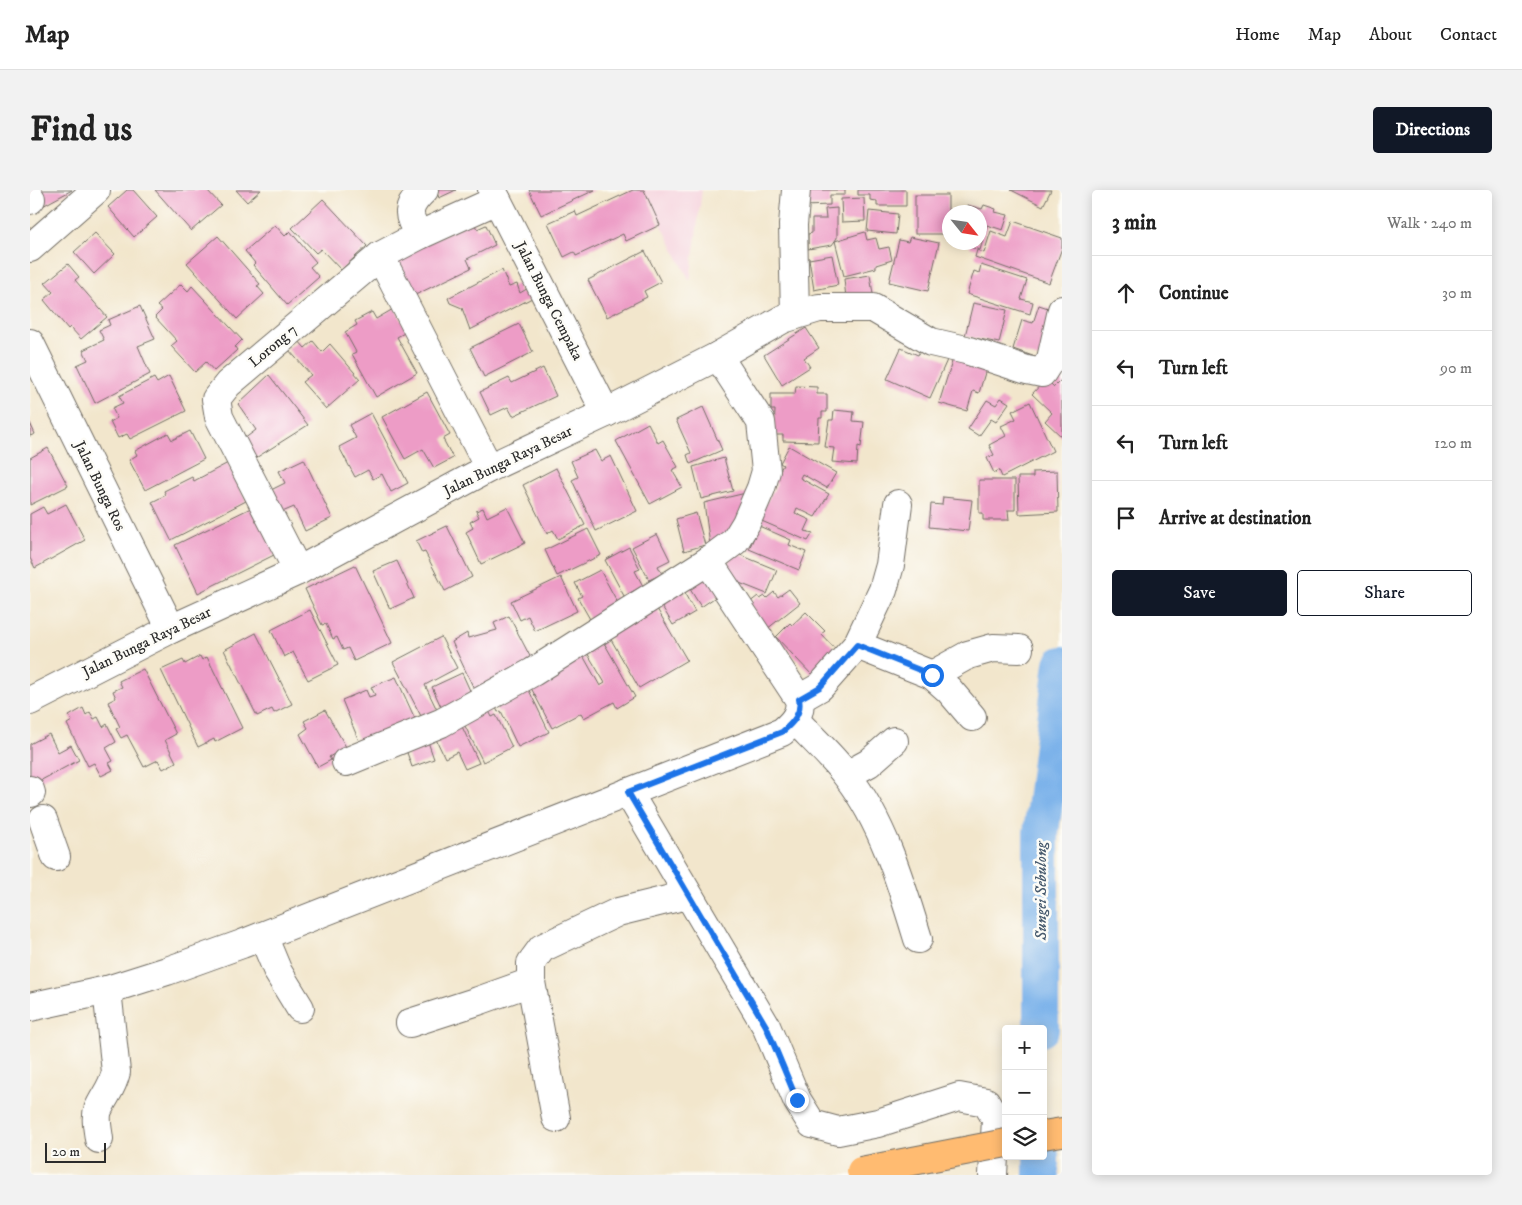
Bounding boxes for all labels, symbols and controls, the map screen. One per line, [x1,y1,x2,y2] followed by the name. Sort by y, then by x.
[25,20,69,50] text: Map
[1235,24,1280,46] text: Home
[1308,24,1341,46] text: Map
[1369,24,1412,46] text: About
[1440,24,1497,46] text: Contact
[1373,107,1492,153] button: Directions
[30,108,132,152] text: Find us
[942,205,987,250] north arrow
[1112,210,1157,236] text: 3 min
[1387,213,1472,233] text: Walk · 240 m
[510,237,587,364] street label: Jalan Bunga Cempaka
[1112,279,1140,307] icon: ahead
[1159,282,1229,305] text: Continue
[1442,283,1472,303] text: 30 m
[245,320,301,372] street label: Lorong 7
[1112,354,1140,382] icon: left
[1159,357,1228,380] text: Turn left
[1440,358,1472,378] text: 90 m
[439,421,576,501] street label: Jalan Bunga Raya Besar
[1112,429,1140,457] icon: left
[1159,432,1228,455] text: Turn left
[1434,433,1472,453] text: 120 m
[69,436,130,534] street label: Jalan Bunga Ros
[1112,504,1140,532] icon: arrive
[1159,507,1311,530] text: Arrive at destination
[1112,570,1287,616] button: Save
[1297,570,1472,616] button: Share
[78,602,215,682] street label: Jalan Bunga Raya Besar
[921,664,944,687] route start
[1031,840,1051,941] water label: Sungei Sebulong
[1002,1025,1047,1160] map controls
[1002,1025,1047,1070] button: +
[1002,1070,1047,1115] button: −
[786,1089,809,1112] route end
[1002,1115,1047,1160] button: layers
[45,1140,106,1163] scale bar
[52,1143,80,1161] text: 20 m

